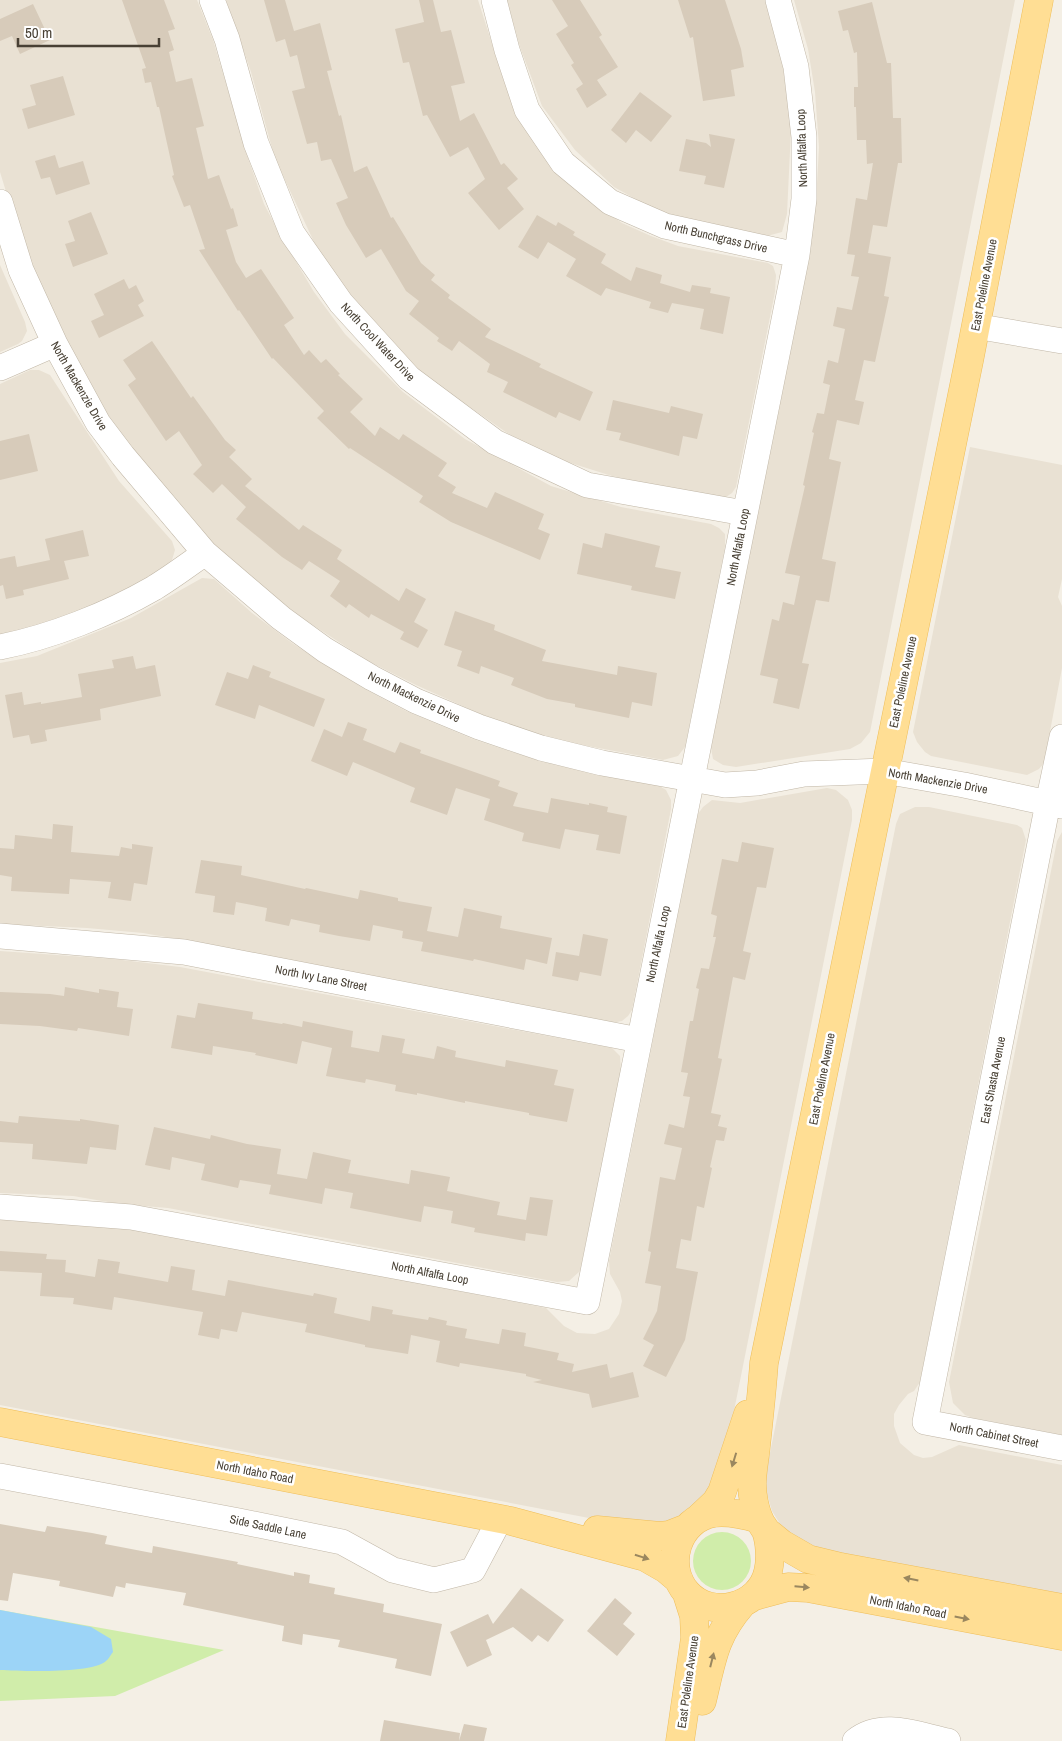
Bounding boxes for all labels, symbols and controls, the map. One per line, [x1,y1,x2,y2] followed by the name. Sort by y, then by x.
[18,15,159,47] scale bar
[25,22,52,43] text: 50 m
[793,109,811,187] street label: North Alfalfa Loop
[663,217,769,257] street label: North Bunchgrass Drive
[967,238,1001,332] street label: East Poleline Avenue
[337,299,419,385] street label: North Cool Water Drive
[47,338,111,434] street label: North Mackenzie Drive
[723,507,753,587] street label: North Alfalfa Loop
[885,635,921,729] street label: East Poleline Avenue
[365,668,463,726] street label: North Mackenzie Drive
[887,764,989,798] street label: North Mackenzie Drive
[642,904,674,984] street label: North Alfalfa Loop
[274,961,368,995] street label: North Ivy Lane Street
[805,1032,839,1126] street label: East Poleline Avenue
[977,1035,1009,1125] street label: East Shasta Avenue
[390,1258,470,1288] street label: North Alfalfa Loop
[948,1419,1040,1452] street label: North Cabinet Street
[729,1452,737,1467] one-way arrow
[215,1457,295,1487] street label: North Idaho Road
[228,1511,308,1543] street label: Side Saddle Lane
[635,1554,650,1561] one-way arrow
[902,1575,918,1583] one-way arrow
[794,1584,810,1592] one-way arrow
[868,1592,948,1622] street label: North Idaho Road
[954,1614,970,1622] one-way arrow
[674,1635,702,1729] street label: East Poleline Avenue
[708,1652,716,1667] one-way arrow

